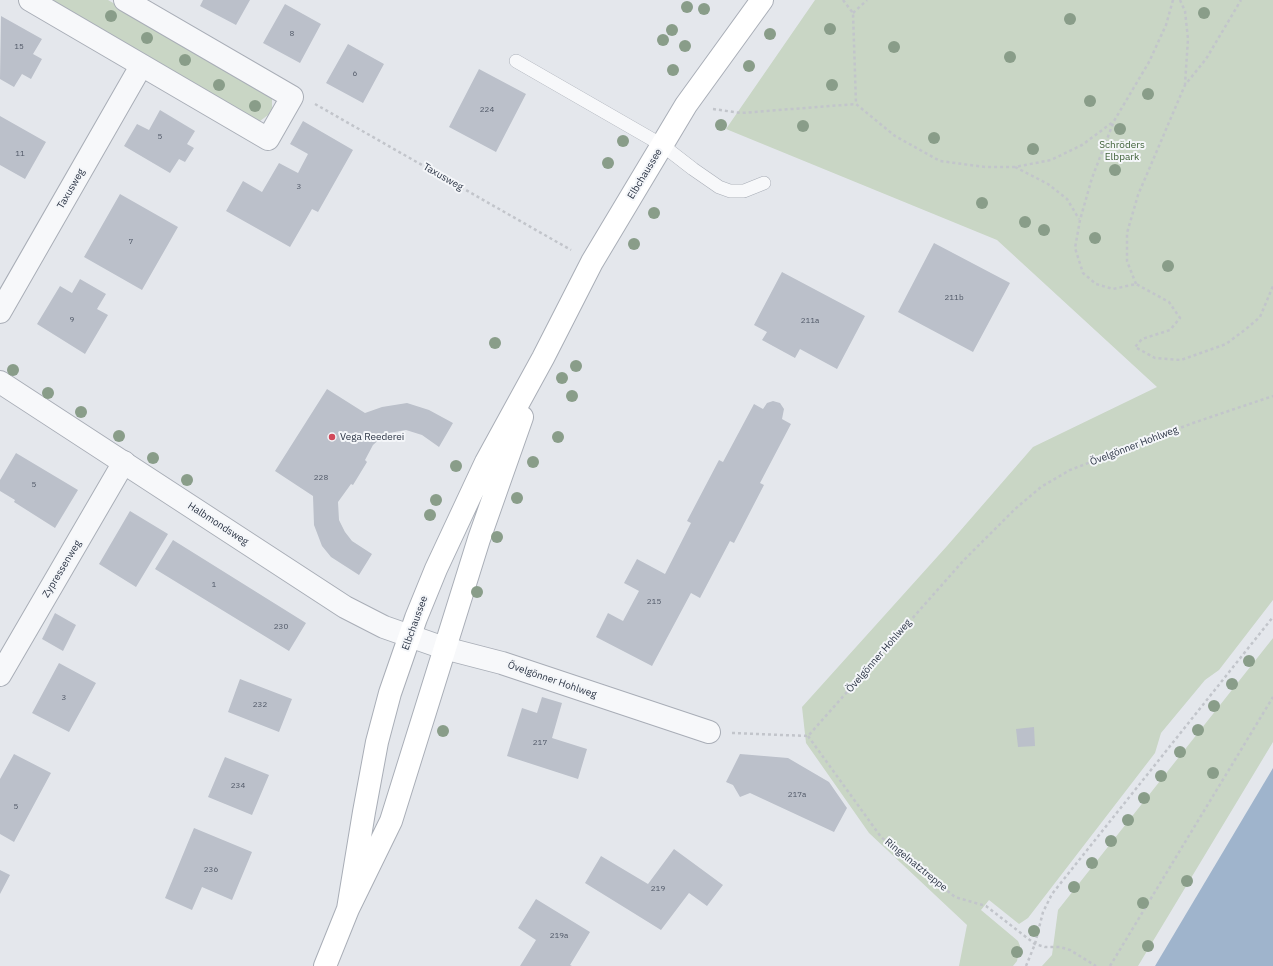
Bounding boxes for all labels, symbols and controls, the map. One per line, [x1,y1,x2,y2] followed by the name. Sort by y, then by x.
[290,29,294,39] house number: 8
[14,42,24,52] house number: 15
[353,69,357,79] house number: 6
[480,105,494,115] house number: 224
[158,132,162,142] house number: 5
[1099,139,1145,162] park label: Schröders Elbpark
[625,147,665,201] street label: Elbchaussee
[15,149,25,159] house number: 11
[421,161,465,193] street label: Taxusweg
[55,167,87,211] street label: Taxusweg
[297,182,301,192] house number: 3
[129,237,133,247] house number: 7
[944,293,964,303] house number: 211b
[70,315,74,325] house number: 9
[801,316,819,326] house number: 211a
[1088,424,1180,468] street label: Övelgönner Hohlweg
[340,431,404,443] place label: Vega Reederei
[327,432,337,442] marker: Vega Reederei
[314,473,328,483] house number: 228
[32,480,36,490] house number: 5
[185,500,251,548] street label: Halbmondsweg
[40,538,84,600] street label: Zypressenweg
[212,580,216,590] house number: 1
[400,594,430,652] street label: Elbchaussee
[647,597,661,607] house number: 215
[844,617,914,695] street label: Övelgönner Hohlweg
[274,622,288,632] house number: 230
[506,659,598,701] street label: Övelgönner Hohlweg
[62,693,66,703] house number: 3
[253,700,267,710] house number: 232
[533,738,547,748] house number: 217
[231,781,245,791] house number: 234
[788,790,806,800] house number: 217a
[14,802,18,812] house number: 5
[882,836,950,894] street label: Ringelnatztreppe
[204,865,218,875] house number: 236
[651,884,665,894] house number: 219
[550,931,568,941] house number: 219a

